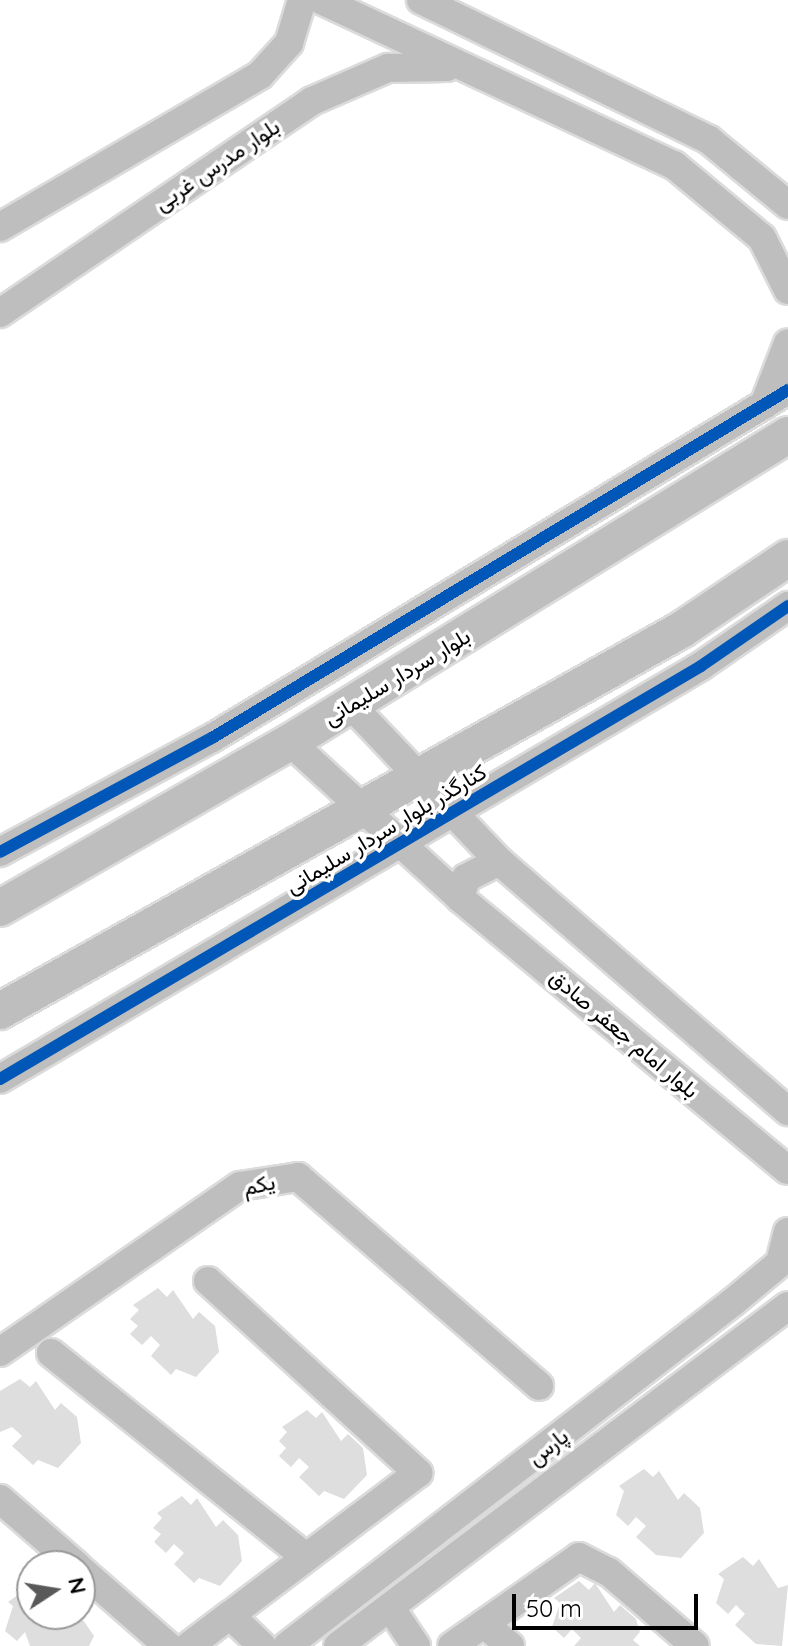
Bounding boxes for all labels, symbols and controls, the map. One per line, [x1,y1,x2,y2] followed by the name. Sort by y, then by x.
[149,113,285,217] street label: بلوار مدرس غربی
[319,623,475,731] street label: بلوار سردار سلیمانی
[281,758,491,900] street label: کنارگذر بلوار سردار سلیمانی
[544,964,704,1104] street label: بلوار امام جعفر صادق
[240,1169,278,1201] street label: یکم
[522,1423,574,1471] street label: پارس
[16,1550,96,1630] north arrow
[62,1575,93,1596] text: N
[516,1578,702,1628] scale bar
[526,1593,582,1623] text: 50 m

